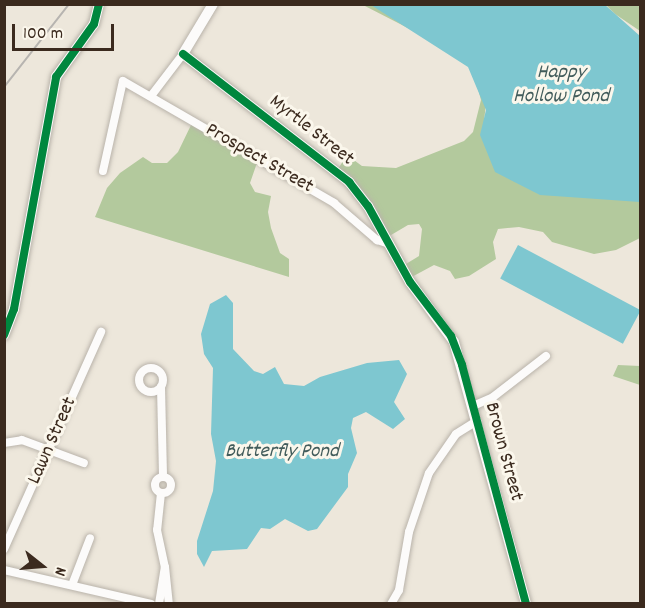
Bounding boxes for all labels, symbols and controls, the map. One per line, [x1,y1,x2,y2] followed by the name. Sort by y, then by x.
[15,12,117,50] scale bar
[23,22,63,47] text: 100 m
[513,60,609,110] water label: Happy Hollow Pond
[264,90,358,172] street label: Myrtle Street
[201,118,317,200] street label: Prospect Street
[23,394,83,488] street label: Lawn Street
[478,400,528,504] street label: Brown Street
[225,439,339,465] water label: Butterfly Pond
[12,536,72,596] north arrow
[48,564,72,579] text: N

